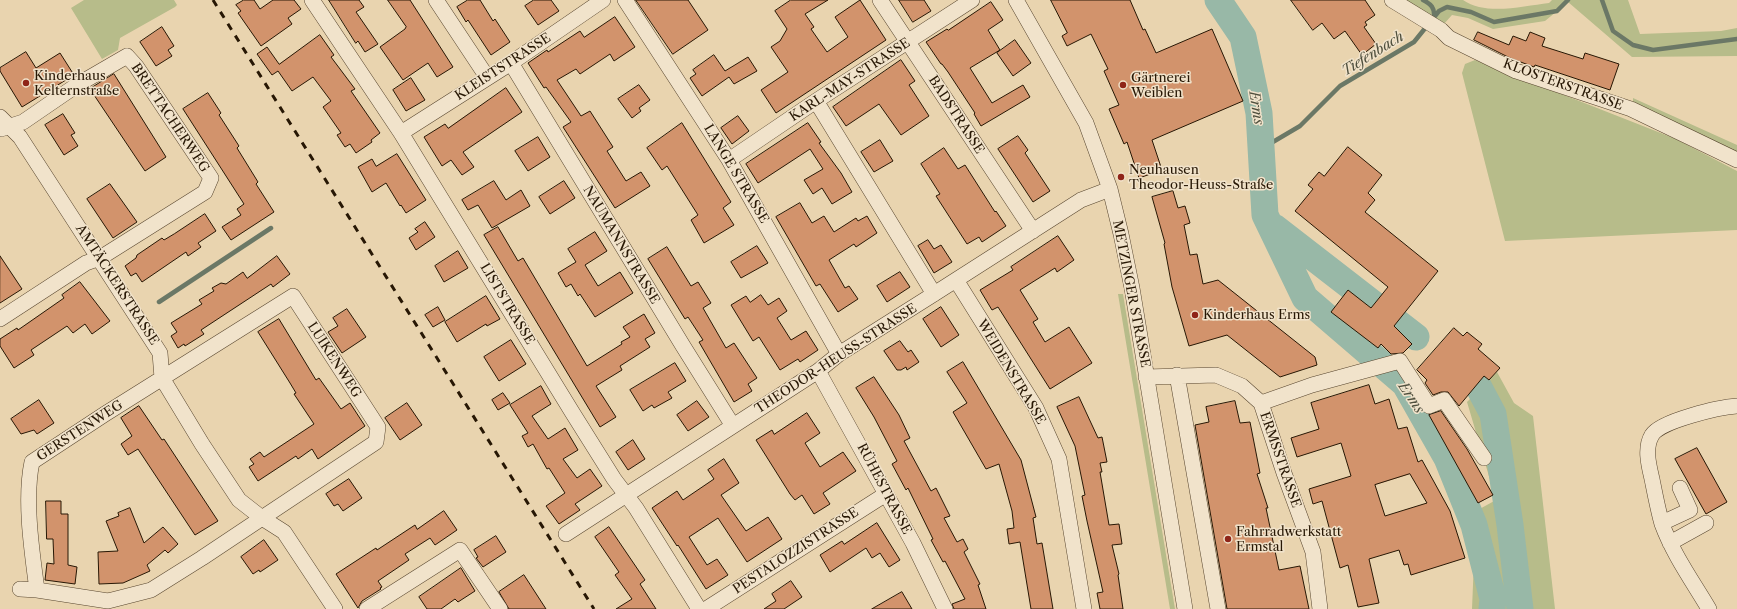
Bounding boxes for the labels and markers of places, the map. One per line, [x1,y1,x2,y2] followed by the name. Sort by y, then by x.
[34,68,119,99] place label: Kinderhaus Kelternstraße
[1131,70,1190,101] place label: Gärtnerei Weiblen
[21,78,31,88] marker: Kinderhaus Kelternstraße
[1118,80,1128,90] marker: Gärtnerei Weiblen
[1129,162,1273,193] place label: Neuhausen Theodor-Heuss-Straße
[1116,172,1126,182] marker: Neuhausen Theodor-Heuss-Straße
[1203,307,1310,323] place label: Kinderhaus Erms
[1190,310,1200,320] marker: Kinderhaus Erms
[1236,524,1341,555] place label: Fahrradwerkstatt Ermstal
[1223,534,1233,544] marker: Fahrradwerkstatt Ermstal

